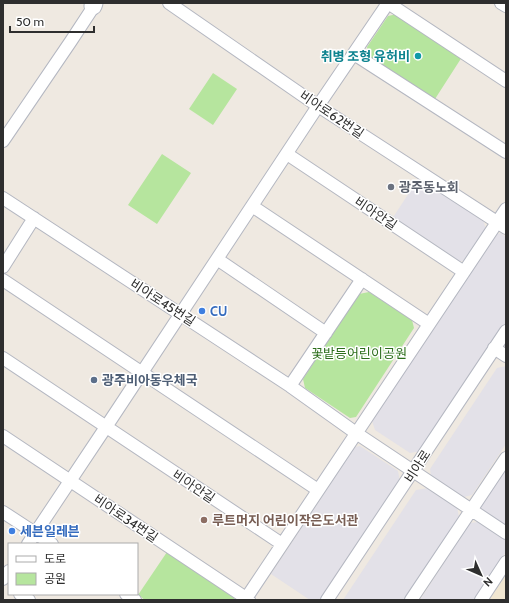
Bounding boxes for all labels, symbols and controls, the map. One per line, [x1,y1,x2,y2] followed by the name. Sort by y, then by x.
[10,8,94,34] scale bar
[16,14,44,29] text: 50 m
[320,48,410,64] place label: 취병 조형 유허비
[413,51,423,61] marker: 취병 조형 유허비
[297,87,367,141] street label: 비아로62번길
[399,179,459,195] place label: 광주동노회
[386,182,396,192] marker: 광주동노회
[352,193,400,233] street label: 비아안길
[127,275,199,329] street label: 비아로45번길
[210,303,227,319] place label: CU
[197,306,207,316] marker: CU
[311,345,407,361] park label: 꽃밭등어린이공원
[102,372,198,388] place label: 광주비아동우체국
[89,375,99,385] marker: 광주비아동우체국
[401,447,433,485] street label: 비아로
[170,466,218,506] street label: 비아안길
[91,491,161,545] street label: 비아로34번길
[212,512,358,528] place label: 루트머지 어린이작은도서관
[199,515,209,525] marker: 루트머지 어린이작은도서관
[20,523,80,539] place label: 세븐일레븐
[7,526,17,536] marker: 세븐일레븐
[8,543,138,595] legend
[44,551,66,566] text: 도로
[461,555,501,595] north arrow
[44,571,66,586] text: 공원
[480,574,496,590] text: N

